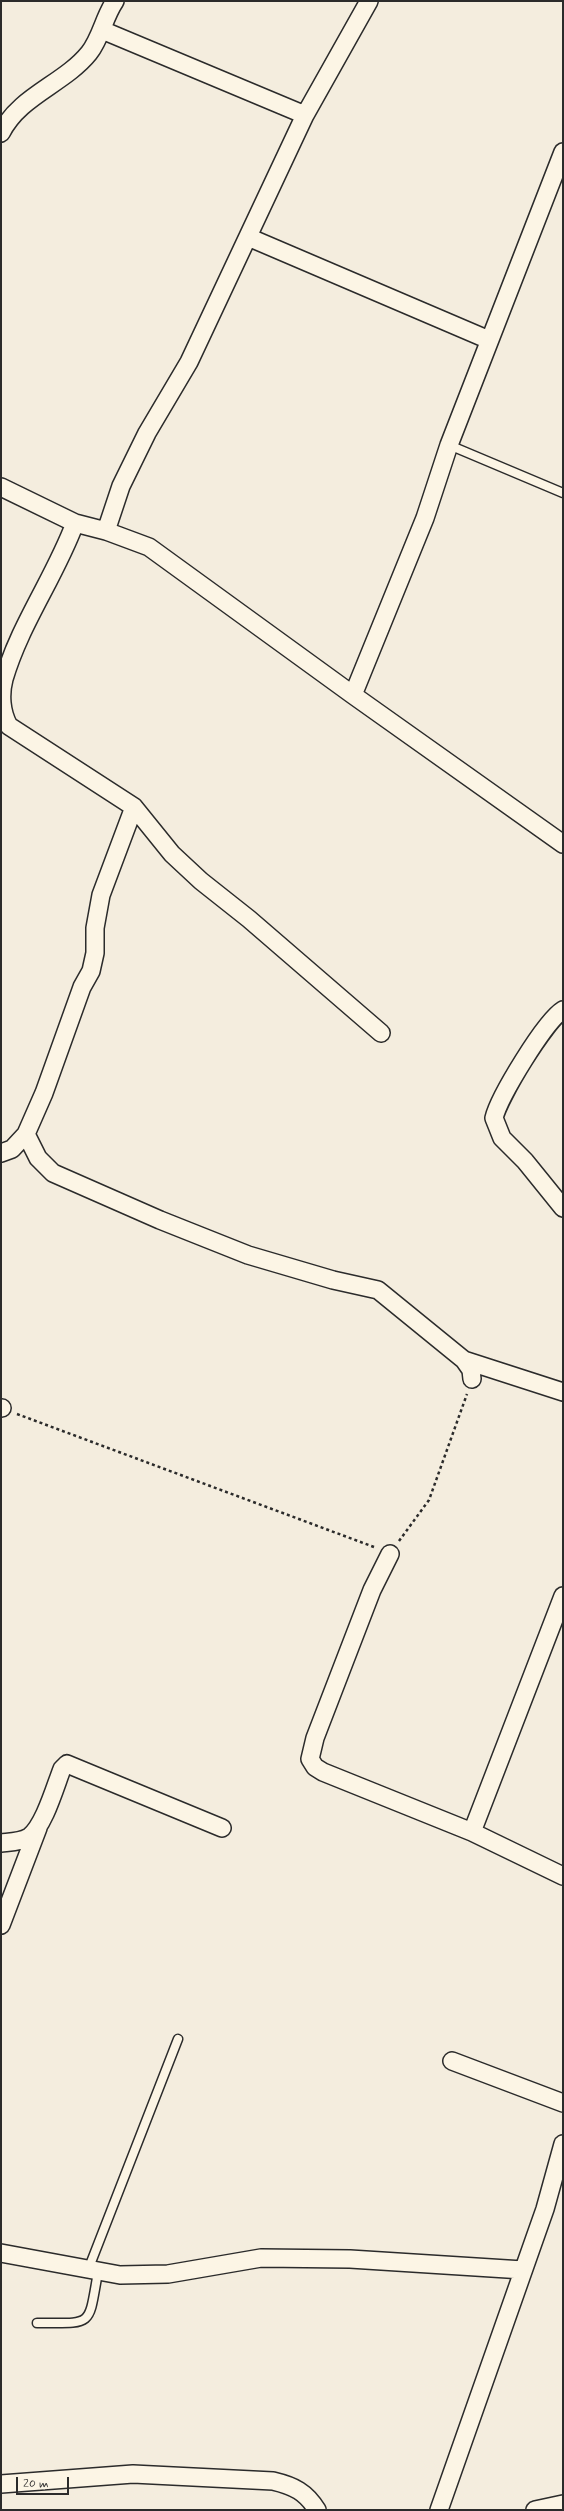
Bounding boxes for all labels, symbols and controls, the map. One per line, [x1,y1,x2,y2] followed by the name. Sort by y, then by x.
[18,2469,71,2495] scale bar
[23,2476,49,2492] text: 20 m

